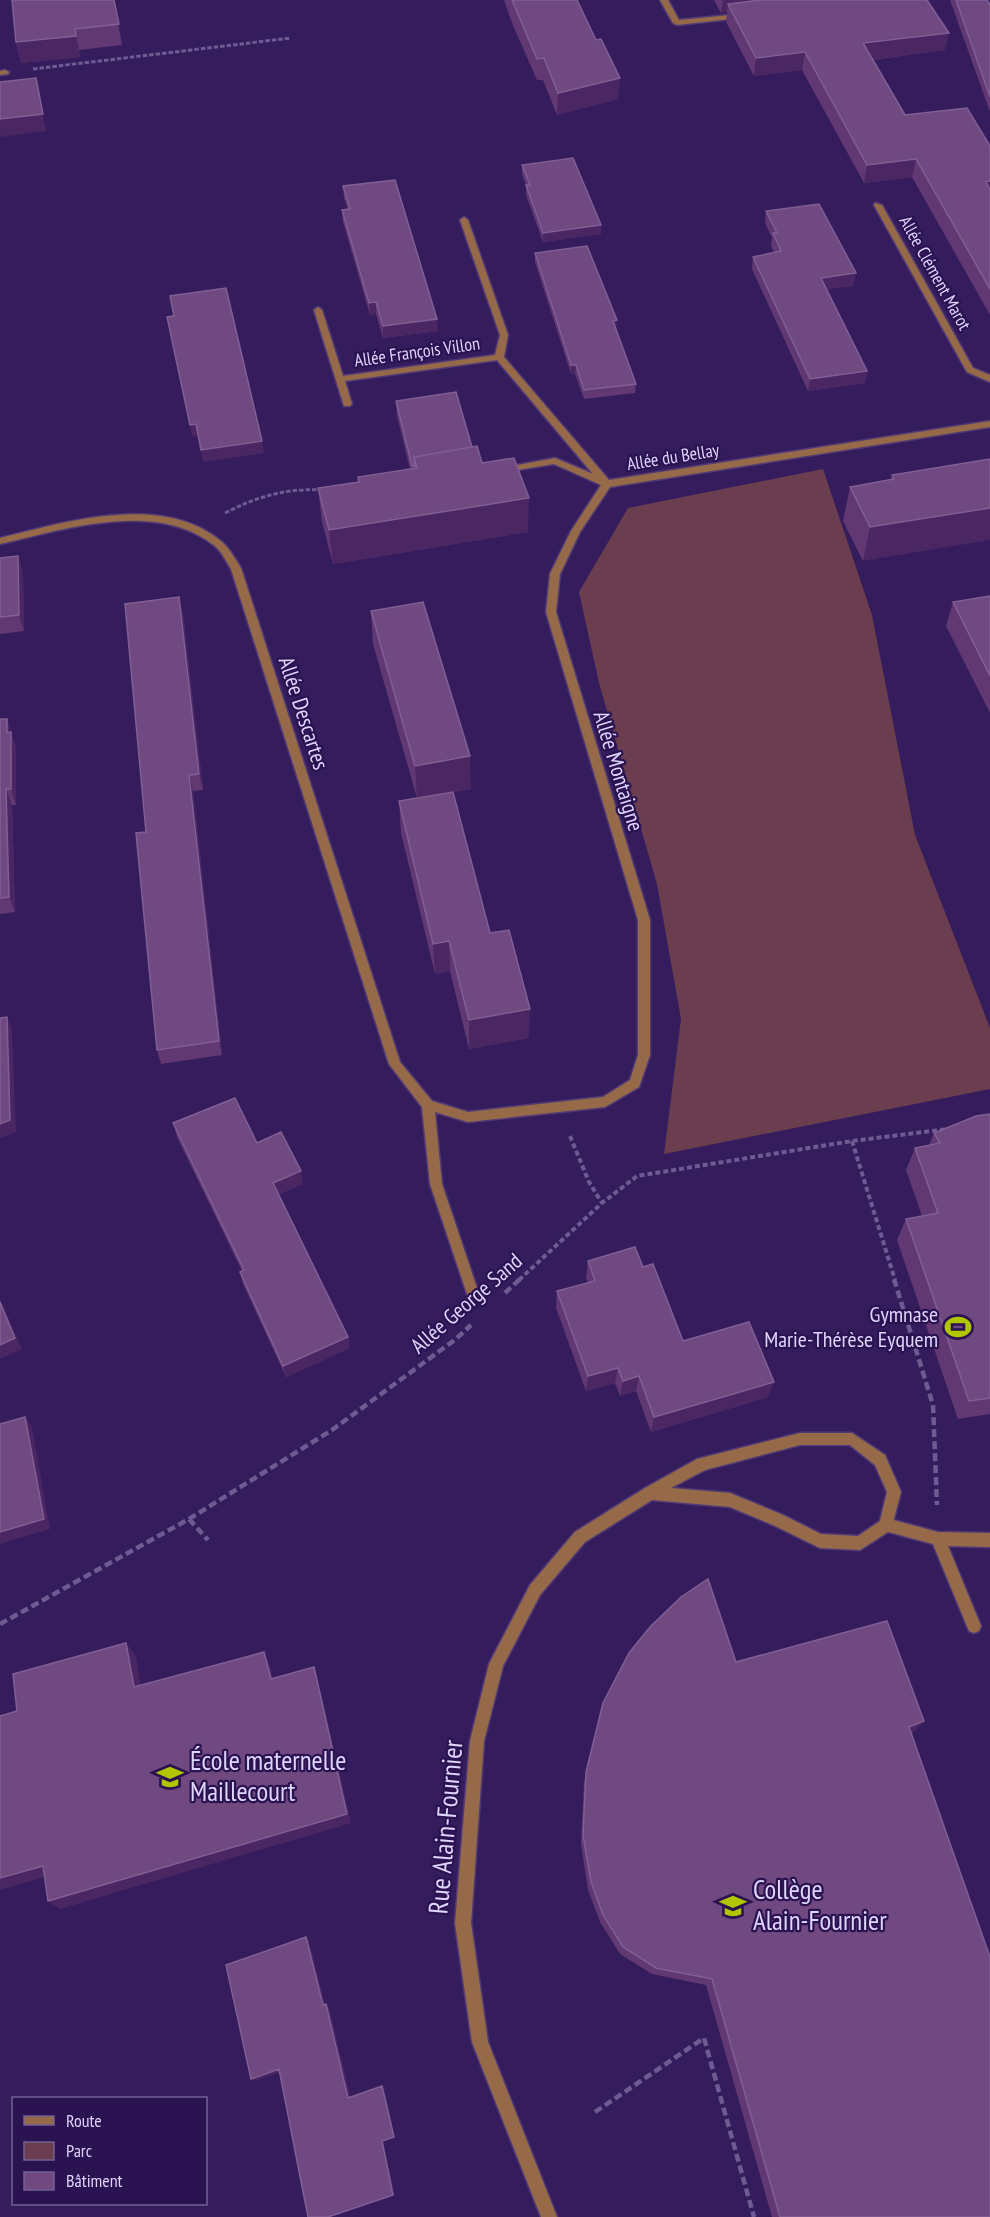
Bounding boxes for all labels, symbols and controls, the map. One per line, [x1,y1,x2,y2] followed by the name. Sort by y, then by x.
[894,211,976,334] street label: Allée Clément Marot
[353,331,481,372] street label: Allée François Villon
[625,438,721,475] street label: Allée du Bellay
[273,653,335,773] street label: Allée Descartes
[587,707,651,835] street label: Allée Montaigne
[404,1247,528,1359] street label: Allée George Sand
[764,1300,938,1353] place label: Gymnase Marie-Thérèse Eyquem
[943,1312,973,1342] sports icon: Gymnase Marie-Thérèse Eyquem
[420,1738,470,1915] street label: Rue Alain-Fournier
[190,1743,346,1808] place label: École maternelle Maillecourt
[155,1762,185,1792] school or university icon: École maternelle Maillecourt
[753,1872,887,1937] place label: Collège Alain-Fournier
[718,1891,748,1921] school or university icon: Collège Alain-Fournier
[12,2097,207,2205] legend
[66,2109,102,2132] text: Route
[66,2139,93,2162] text: Parc
[66,2169,123,2192] text: Bâtiment

